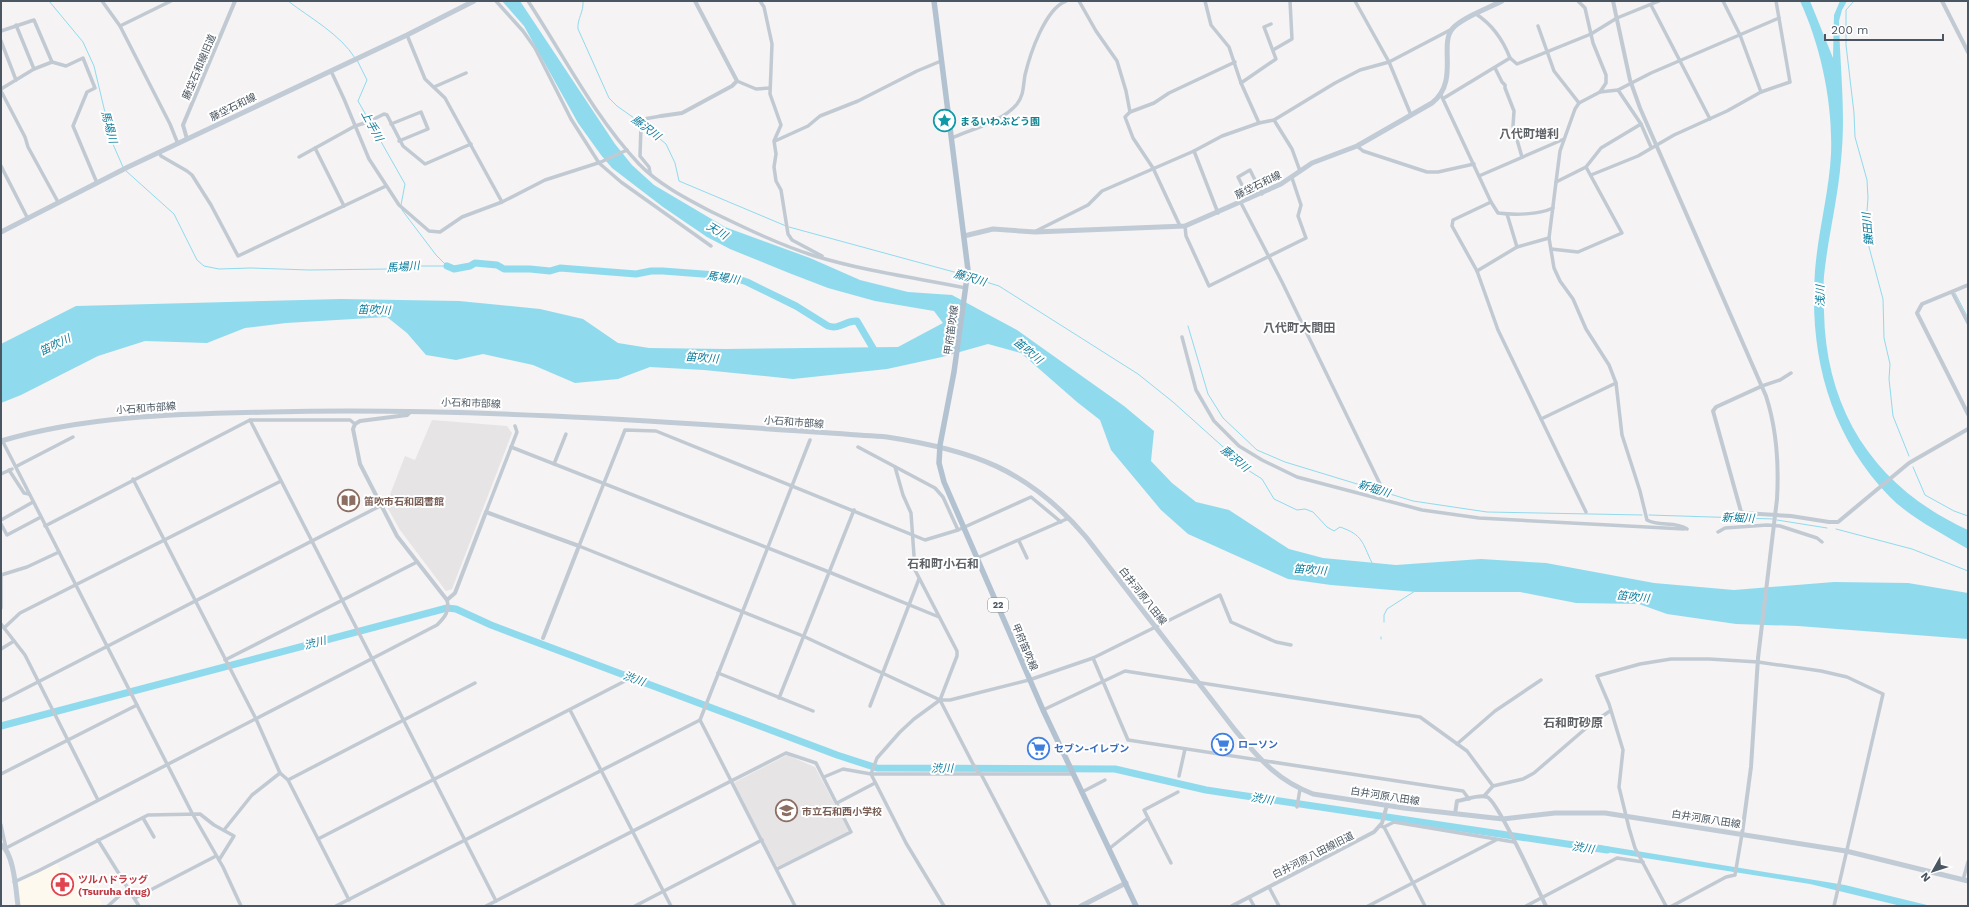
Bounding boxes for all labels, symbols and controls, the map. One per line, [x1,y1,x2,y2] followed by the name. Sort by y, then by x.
[1825,16,1943,42] scale bar
[1831,23,1868,37] text: 200 m
[180,33,218,101] street label: 藤垈石和線旧道
[208,91,258,123] street label: 藤垈石和線
[358,108,386,144] water label: 上手川
[931,108,957,134] place icon: まるいわぶどう園
[98,109,120,146] water label: 馬場川
[629,113,664,144] water label: 藤沢川
[960,116,1040,127] place label: まるいわぶどう園
[1499,127,1559,141] district label: 八代町増利
[1233,169,1283,201] street label: 藤垈石和線
[1860,211,1876,246] water label: 鎌田川
[704,220,731,243] water label: 天川
[386,259,421,275] water label: 馬場川
[952,267,989,289] water label: 藤沢川
[706,269,741,287] water label: 馬場川
[1814,284,1827,307] water label: 浅川
[357,303,392,317] water label: 笛吹川
[942,304,960,356] street label: 甲府笛吹線
[1263,321,1335,335] district label: 八代町大間田
[37,331,74,358] water label: 笛吹川
[1011,336,1046,367] water label: 笛吹川
[685,350,720,366] water label: 笛吹川
[441,396,501,410] street label: 小石和市部線
[116,400,176,416] street label: 小石和市部線
[764,414,824,430] street label: 小石和市部線
[1218,443,1253,475] water label: 藤沢川
[1356,478,1393,500] water label: 新堀川
[335,488,361,514] library icon: 笛吹市石和図書館
[364,496,444,507] place label: 笛吹市石和図書館
[1721,511,1756,525] water label: 新堀川
[907,557,979,571] district label: 石和町小石和
[1293,562,1328,578] water label: 笛吹川
[1117,565,1169,627] street label: 白井河原八田線
[1616,589,1651,605] water label: 笛吹川
[988,598,1008,612] road number: 22
[1010,622,1040,672] street label: 甲府笛吹線
[303,634,328,652] water label: 渋川
[621,669,647,689] water label: 渋川
[1543,716,1603,730] district label: 石和町砂原
[1210,731,1236,757] supermarket icon: ローソン
[1026,735,1052,761] supermarket icon: セブン-イレブン
[1238,739,1278,750] place label: ローソン
[1054,743,1129,754] place label: セブン-イレブン
[931,762,954,775] water label: 渋川
[1350,785,1420,807] street label: 白井河原八田線
[1250,791,1275,807] water label: 渋川
[774,798,800,824] school or university icon: 市立石和西小学校
[802,806,882,817] place label: 市立石和西小学校
[1671,808,1741,830] street label: 白井河原八田線
[1270,830,1356,880] street label: 白井河原八田線旧道
[1571,840,1596,856] water label: 渋川
[1913,851,1953,891] north arrow
[1918,870,1933,884] text: N
[49,872,75,898] pharmacy icon: ツルハドラッグ (Tsuruha drug)
[78,874,151,897] place label: ツルハドラッグ (Tsuruha drug)

